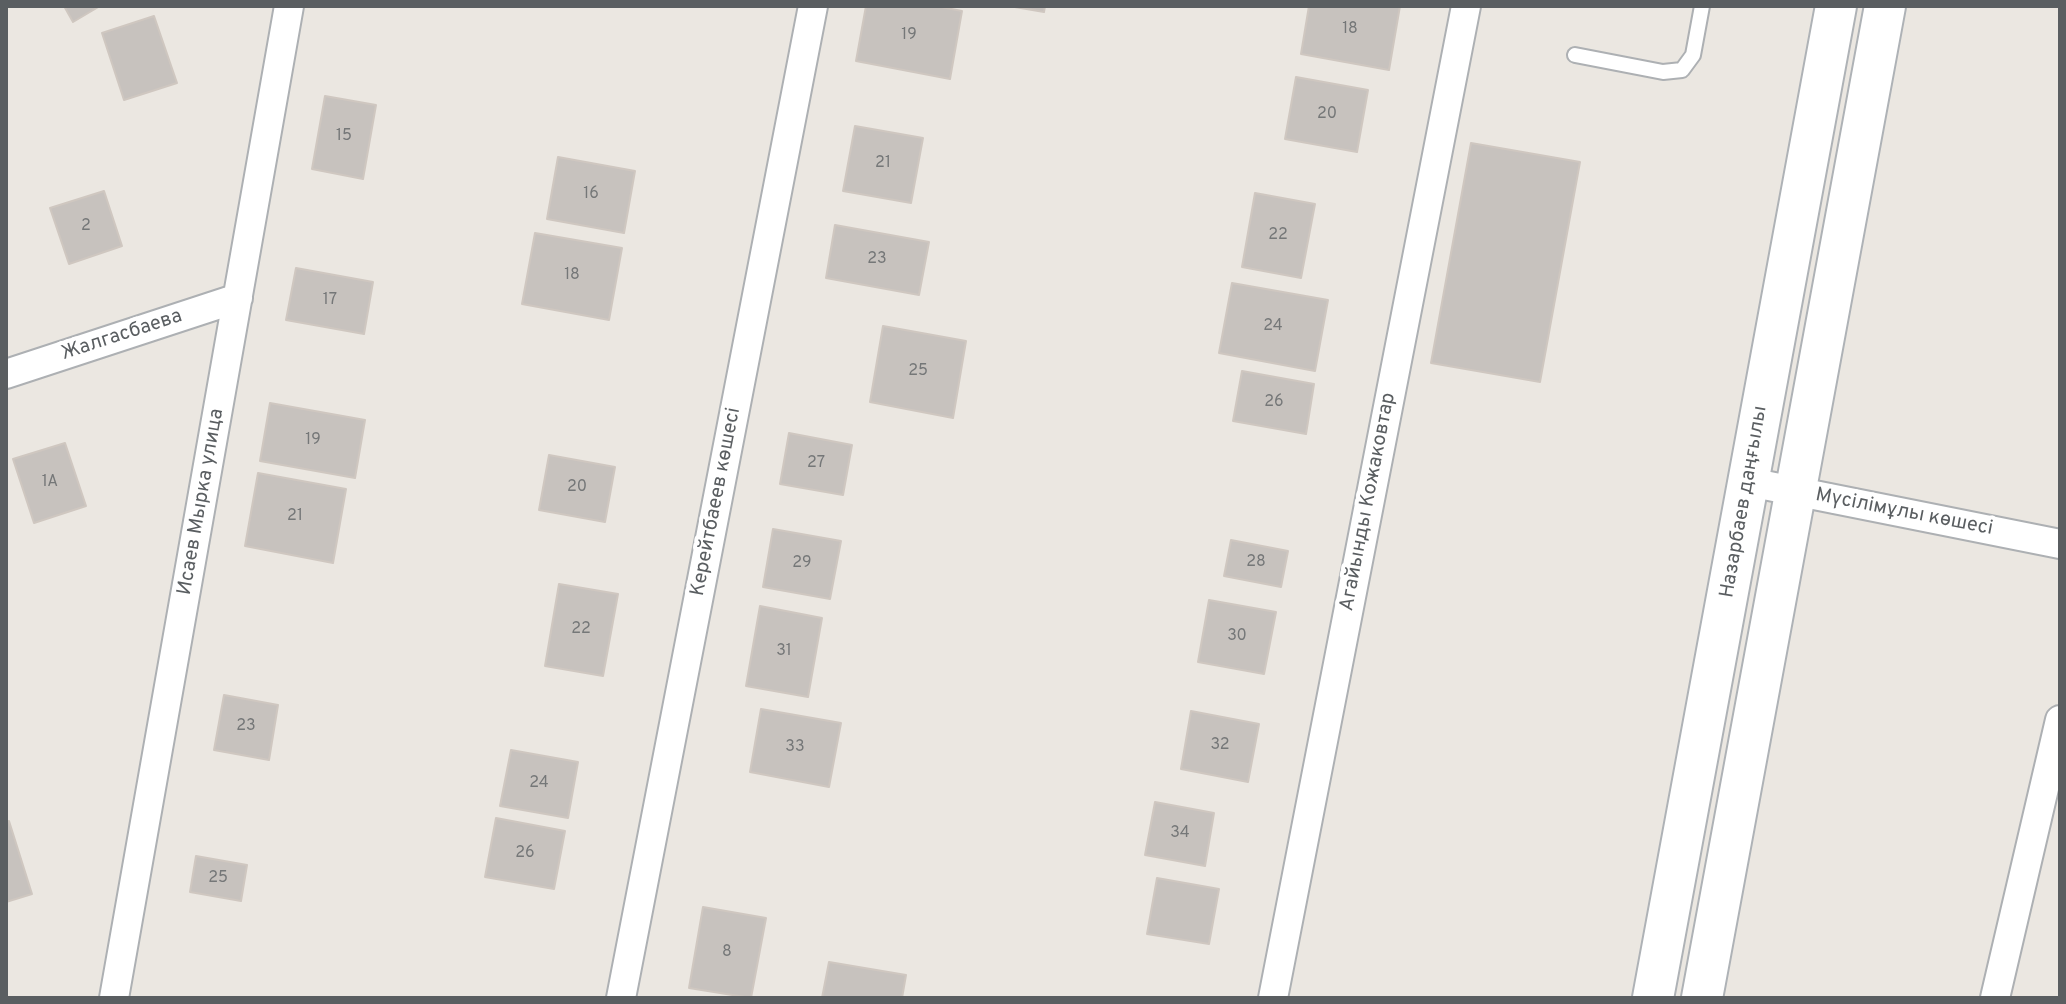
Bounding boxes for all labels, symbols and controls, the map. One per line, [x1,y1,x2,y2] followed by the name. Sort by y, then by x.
[1342,20,1358,40] house number: 18
[901,26,917,46] house number: 19
[1317,105,1337,125] house number: 20
[336,127,352,147] house number: 15
[875,154,891,174] house number: 21
[583,185,599,205] house number: 16
[81,217,91,237] house number: 2
[1268,226,1288,246] house number: 22
[867,250,887,270] house number: 23
[564,266,580,286] house number: 18
[323,291,337,311] house number: 17
[58,305,186,367] street label: Жалгасбаева
[1263,317,1283,337] house number: 24
[908,362,928,382] house number: 25
[1336,391,1402,613] street label: Агайынды Кожаковтар
[1264,393,1284,413] house number: 26
[1716,404,1774,600] street label: Назарбаев даңғылы
[687,406,747,598] street label: Керейтбаеев көшесі
[174,407,230,597] street label: Исаев Мырка улица
[305,431,321,451] house number: 19
[807,454,825,474] house number: 27
[42,473,58,493] house number: 1А
[567,478,587,498] house number: 20
[1813,484,1995,542] street label: Мүсілімұлы көшесі
[287,507,303,527] house number: 21
[1246,553,1266,573] house number: 28
[792,554,812,574] house number: 29
[571,620,591,640] house number: 22
[1227,627,1247,647] house number: 30
[776,642,792,662] house number: 31
[236,717,256,737] house number: 23
[1210,736,1230,756] house number: 32
[785,738,805,758] house number: 33
[529,774,549,794] house number: 24
[1170,824,1190,844] house number: 34
[515,844,535,864] house number: 26
[208,869,228,889] house number: 25
[722,943,732,963] house number: 8

